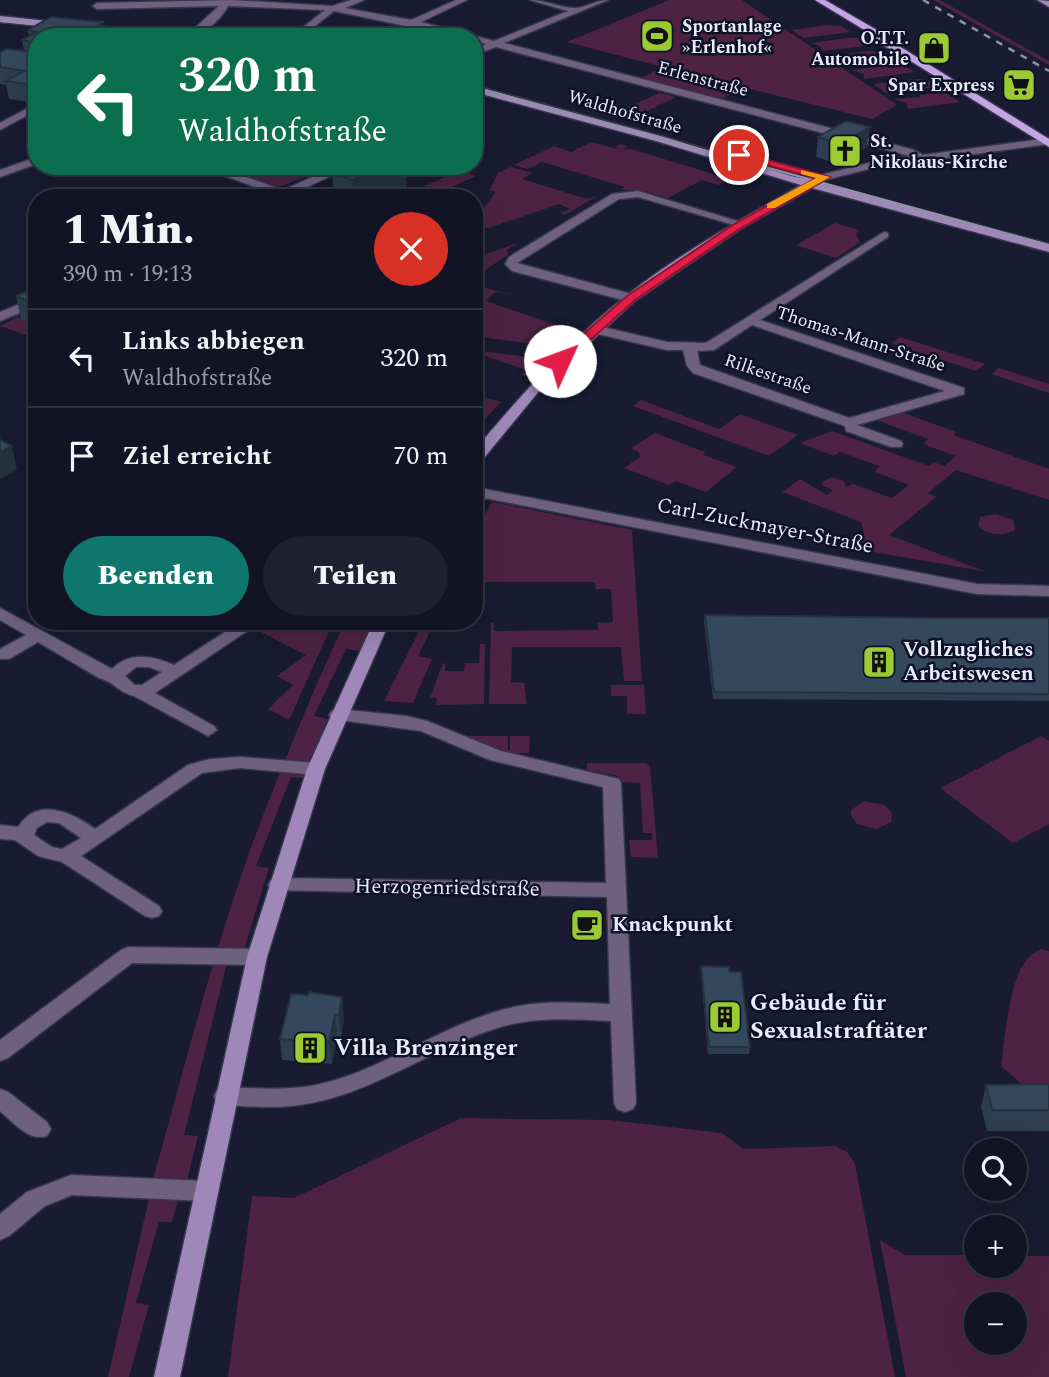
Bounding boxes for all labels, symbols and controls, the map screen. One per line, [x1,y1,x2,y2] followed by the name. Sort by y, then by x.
[682,13,782,61] place label: Sportanlage »Erlenhof«
[638,17,676,55] sports icon: Sportanlage »Erlenhof«
[811,25,909,73] place label: O.T.T. Automobile
[915,29,953,67] shop icon: O.T.T. Automobile
[178,39,317,114] text: 320 m
[654,54,752,104] street label: Erlenstraße
[63,56,154,147] icon: left
[1000,66,1038,104] supermarket icon: Spar Express
[888,72,995,99] place label: Spar Express
[565,83,685,141] street label: Waldhofstraße
[178,107,387,156] text: Waldhofstraße
[709,125,769,185] pin
[870,128,1007,176] place label: St. Nikolaus-Kirche
[826,132,864,170] church icon: St. Nikolaus-Kirche
[720,136,758,174] icon: arrive
[63,199,195,262] text: 1 Min.
[374,212,448,286] button: close
[63,257,192,292] text: 390 m · 19:13
[773,299,949,379] street label: Thomas-Mann-Straße
[122,321,305,361] text: Links abbiegen
[523,324,597,398] position arrow
[380,338,448,378] text: 320 m
[63,339,101,377] icon: left
[721,346,815,402] street label: Rilkestraße
[122,361,272,396] text: Waldhofstraße
[122,436,272,476] text: Ziel erreicht
[393,436,448,476] text: 70 m
[63,437,101,475] icon: arrive
[654,489,876,563] street label: Carl-Zuckmayer-Straße
[63,536,249,616] button: Beenden
[263,536,448,616] button: Teilen
[903,634,1034,690] place label: Vollzugliches Arbeitswesen
[860,643,898,681] building icon: Vollzugliches Arbeitswesen
[354,870,540,906] street label: Herzogenriedstraße
[568,906,606,944] cafe icon: Knackpunkt
[612,909,733,941] place label: Knackpunkt
[750,985,928,1049] place label: Gebäude für Sexualstraftäter
[706,998,744,1036] building icon: Gebäude für Sexualstraftäter
[291,1029,329,1067] building icon: Villa Brenzinger
[334,1030,518,1066] place label: Villa Brenzinger
[964,1138,1027,1355] map controls
[964,1138,1027,1201] button: search
[964,1215,1027,1278] button: +
[964,1292,1027,1355] button: −

